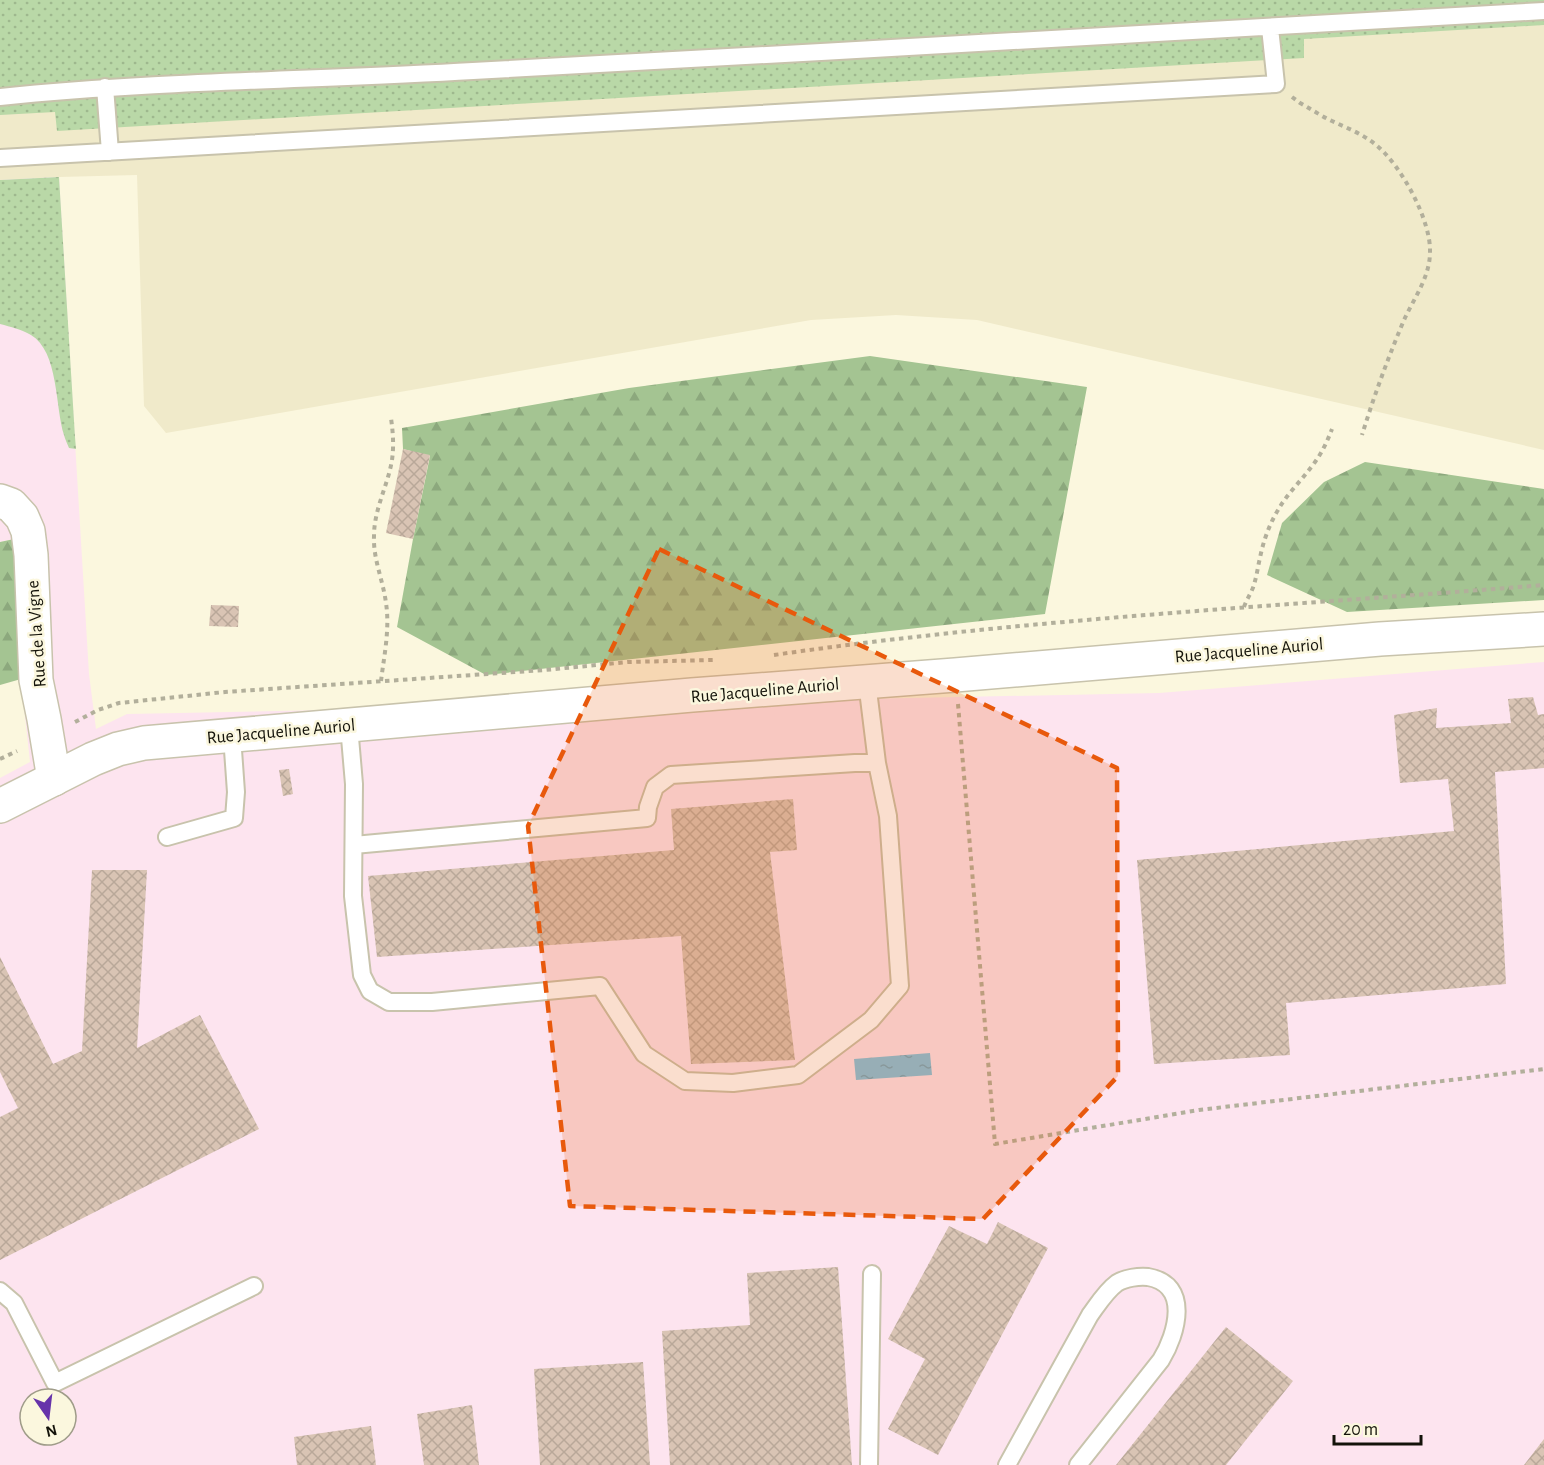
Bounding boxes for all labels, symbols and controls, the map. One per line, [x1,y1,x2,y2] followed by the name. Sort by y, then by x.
[24,580,50,688] street label: Rue de la Vigne
[1174,636,1324,666] street label: Rue Jacqueline Auriol
[690,676,840,706] street label: Rue Jacqueline Auriol
[206,717,356,747] street label: Rue Jacqueline Auriol
[18,1387,78,1447] north arrow
[1334,1408,1421,1446] scale bar
[44,1421,59,1440] text: N
[1343,1421,1378,1439] text: 20 m

